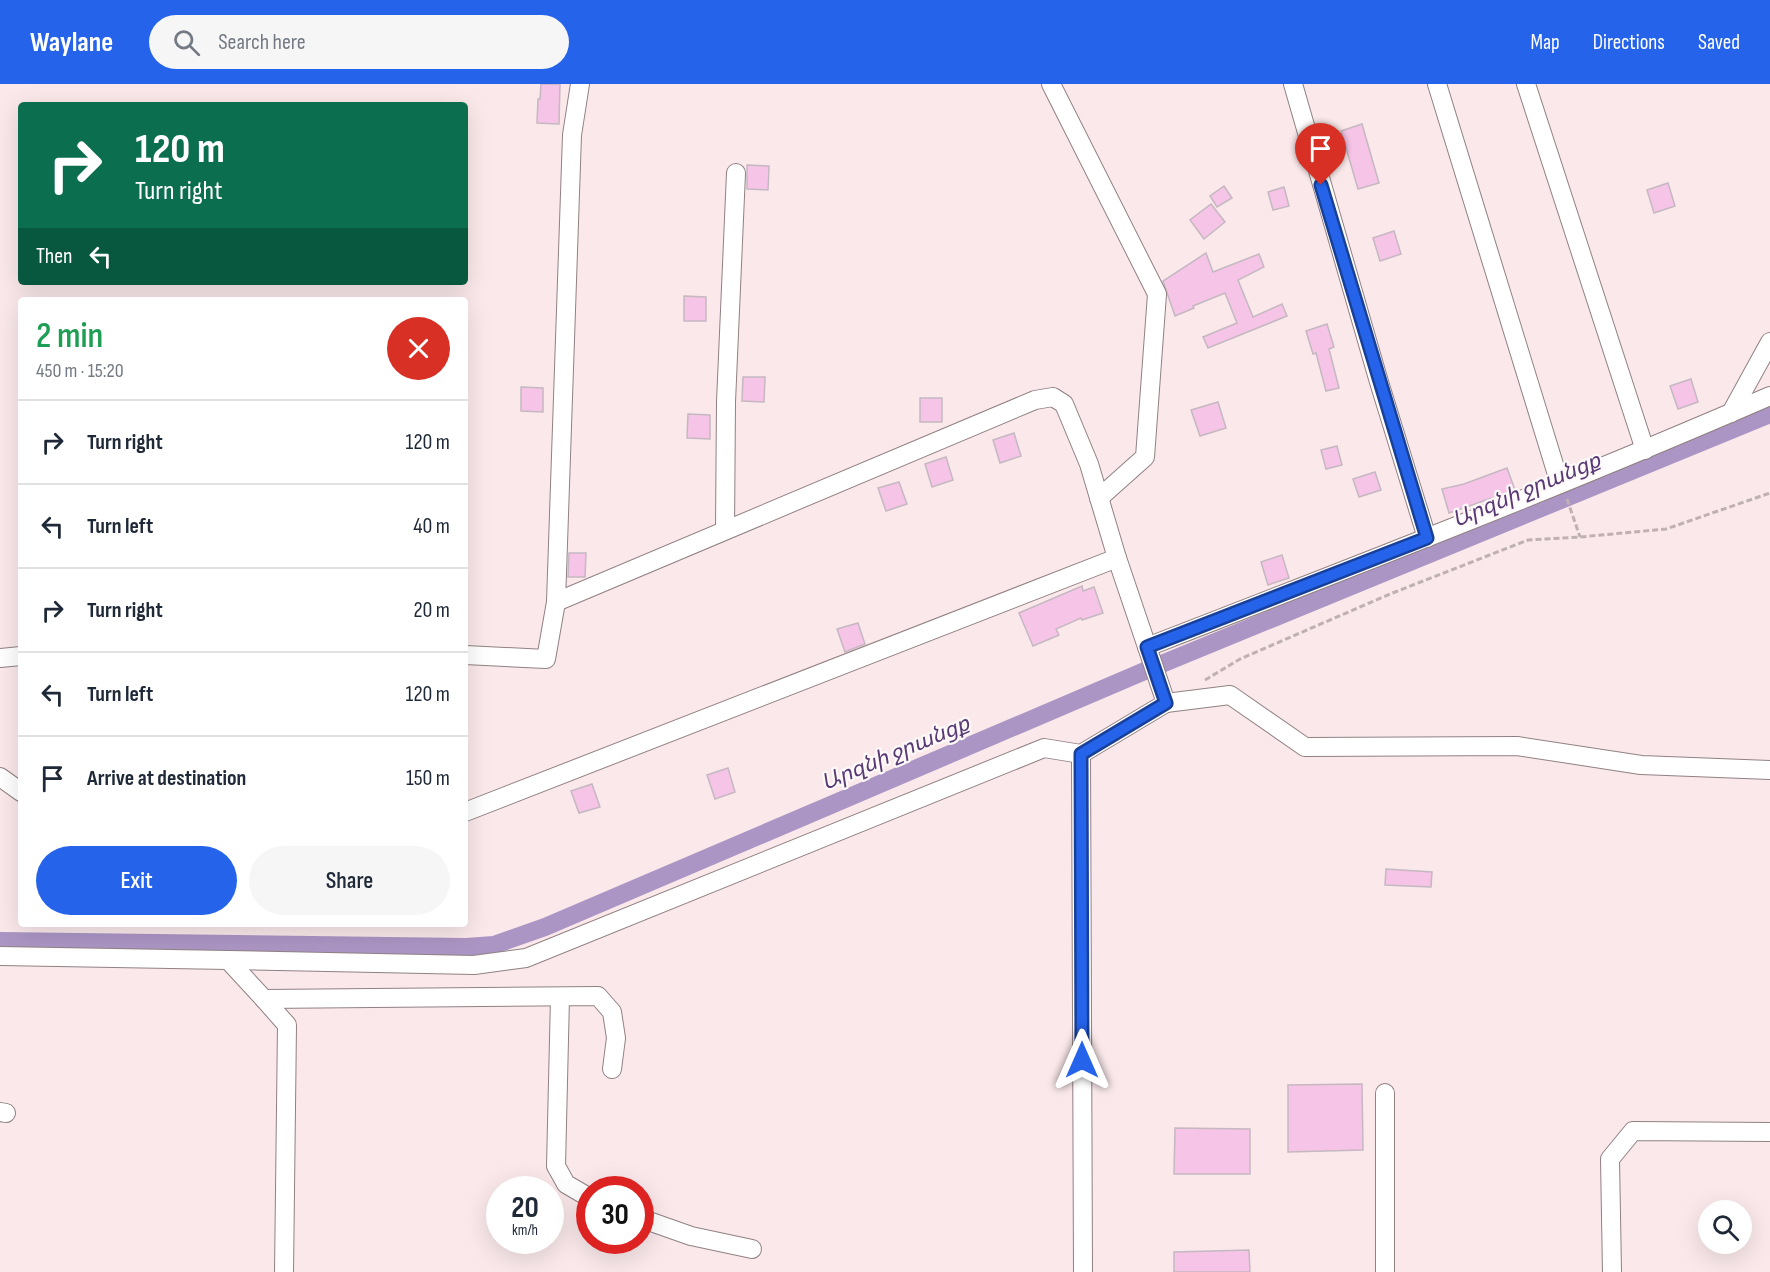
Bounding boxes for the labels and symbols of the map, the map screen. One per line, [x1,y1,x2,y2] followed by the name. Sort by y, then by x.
[1295,123,1346,185] pin
[1448,447,1606,534] water label: Արզնի ջրանցք
[817,710,975,797] water label: Արզնի ջրանցք
[1050,1028,1114,1092] position arrow
[576,1176,654,1254] speed limit sign: 30

